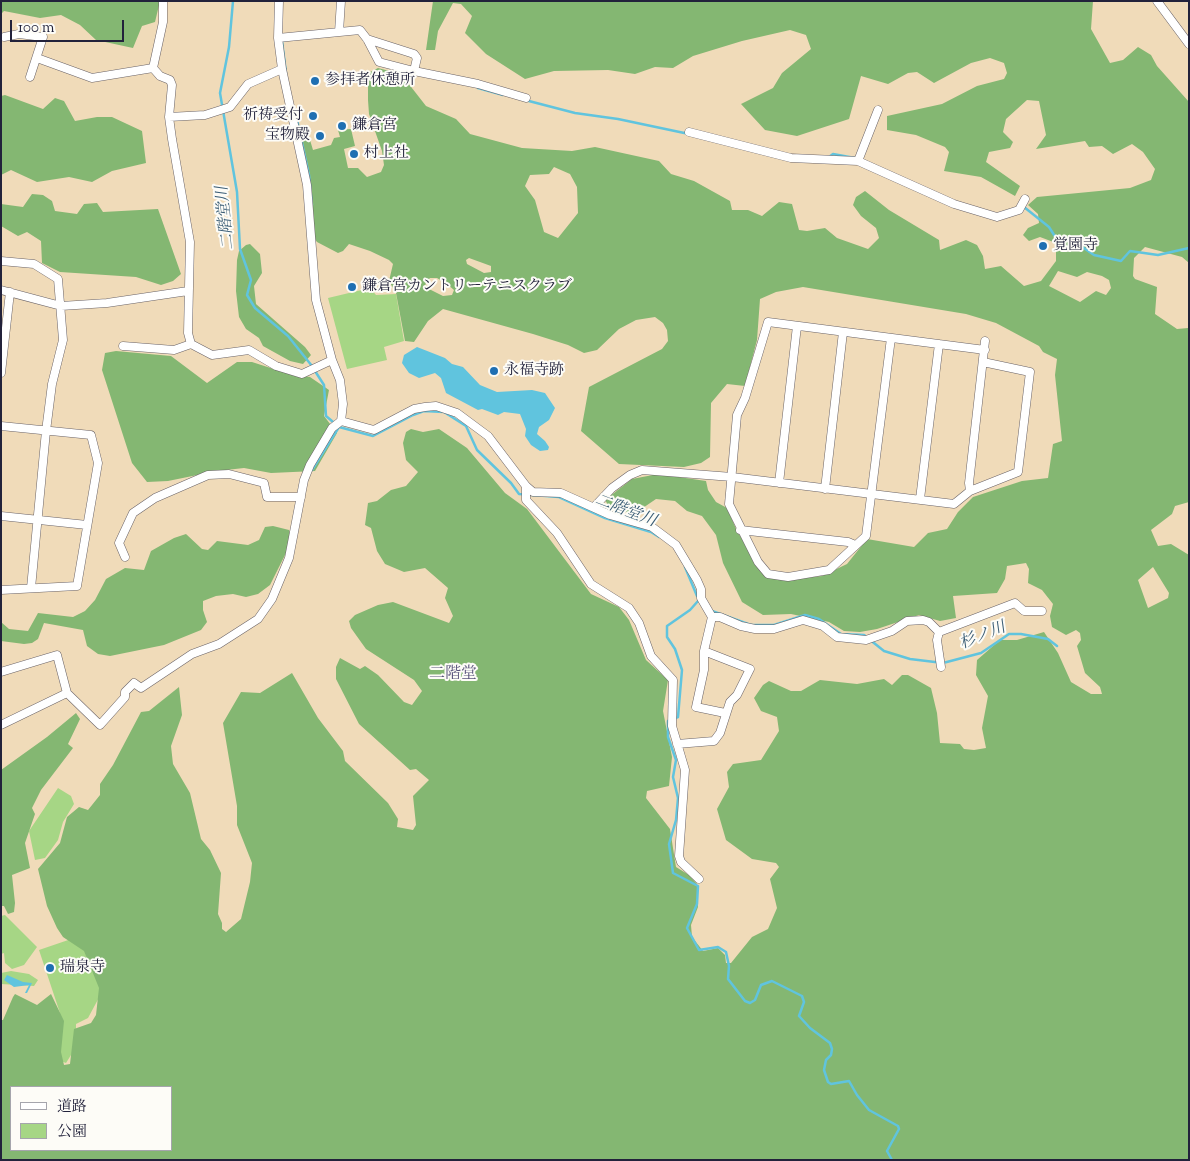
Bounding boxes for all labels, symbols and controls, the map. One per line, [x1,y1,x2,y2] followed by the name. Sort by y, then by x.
[12,10,126,42] scale bar
[18,18,54,39] text: 100 m
[325,72,415,90] place label: 参拝者休憩所
[309,75,321,87] marker: 参拝者休憩所
[243,107,303,125] place label: 祈祷受付
[307,110,319,122] marker: 祈祷受付
[352,117,397,135] place label: 鎌倉宮
[336,120,348,132] marker: 鎌倉宮
[265,127,310,145] place label: 宝物殿
[314,130,326,142] marker: 宝物殿
[364,145,409,163] place label: 村上社
[348,148,360,160] marker: 村上社
[214,185,240,251] water label: 二階堂川
[1053,237,1098,255] place label: 覚園寺
[1037,240,1049,252] marker: 覚園寺
[362,278,572,296] place label: 鎌倉宮カントリーテニスクラブ
[346,281,358,293] marker: 鎌倉宮カントリーテニスクラブ
[504,362,564,380] place label: 永福寺跡
[488,365,500,377] marker: 永福寺跡
[592,492,658,532] water label: 二階堂川
[957,619,1009,655] water label: 杉ノ川
[429,665,477,685] district label: 二階堂
[60,959,105,977] place label: 瑞泉寺
[44,962,56,974] marker: 瑞泉寺
[10,1086,172,1151] legend
[57,1097,87,1118] text: 道路
[57,1122,87,1143] text: 公園

